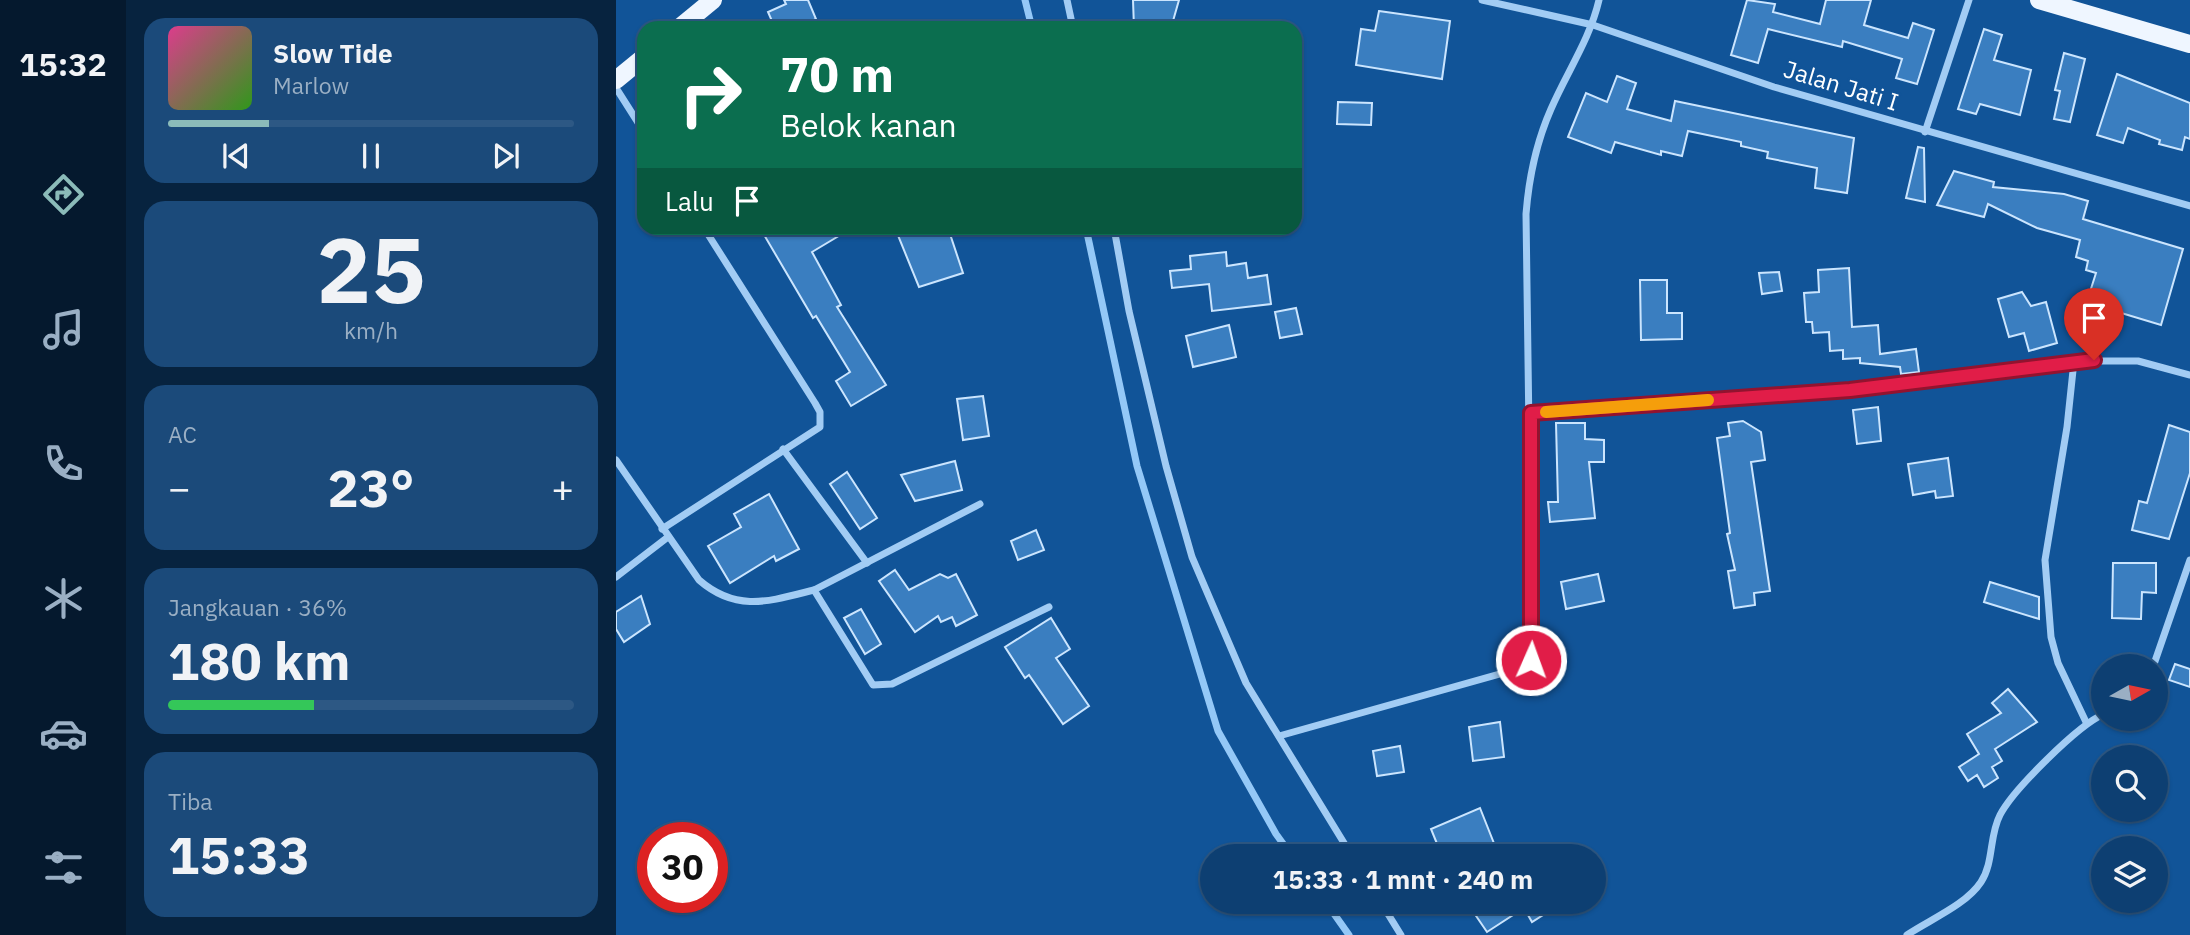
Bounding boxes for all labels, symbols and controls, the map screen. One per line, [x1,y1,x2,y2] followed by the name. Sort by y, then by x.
[273,36,393,70] text: Slow Tide
[780,42,894,105] text: 70 m
[19,43,107,85] text: 15:32
[665,49,756,140] icon: right
[1780,52,1903,118] street label: Jalan Jati I
[273,70,349,100] text: Marlow
[780,104,957,146] text: Belok kanan
[217,137,255,175] icon: previous
[352,137,390,175] icon: pause
[487,137,525,175] icon: next
[39,170,88,219] icon: directions
[728,182,766,220] icon: arrive
[665,184,714,218] text: Lalu
[316,210,426,328] text: 25
[2064,288,2124,360] pin
[2075,299,2113,337] icon: arrive
[39,305,88,354] icon: music
[344,315,398,345] text: km/h
[168,419,197,449] text: AC
[39,439,88,488] icon: phone
[328,454,414,521] text: 23°
[168,463,191,512] text: −
[551,463,574,512] text: +
[39,574,88,623] icon: climate
[168,592,347,622] text: Jangkauan · 36%
[1494,623,1568,697] position arrow
[168,627,350,694] text: 180 km
[2091,654,2168,732] north arrow
[2091,654,2168,913] map controls
[39,709,88,758] icon: car
[2091,745,2168,822] button: search
[168,786,213,816] text: Tiba
[168,821,310,888] text: 15:33
[637,822,728,913] speed limit sign: 30
[2091,836,2168,913] button: layers
[39,843,88,892] icon: filters
[1273,862,1533,896] text: 15:33 · 1 mnt · 240 m

